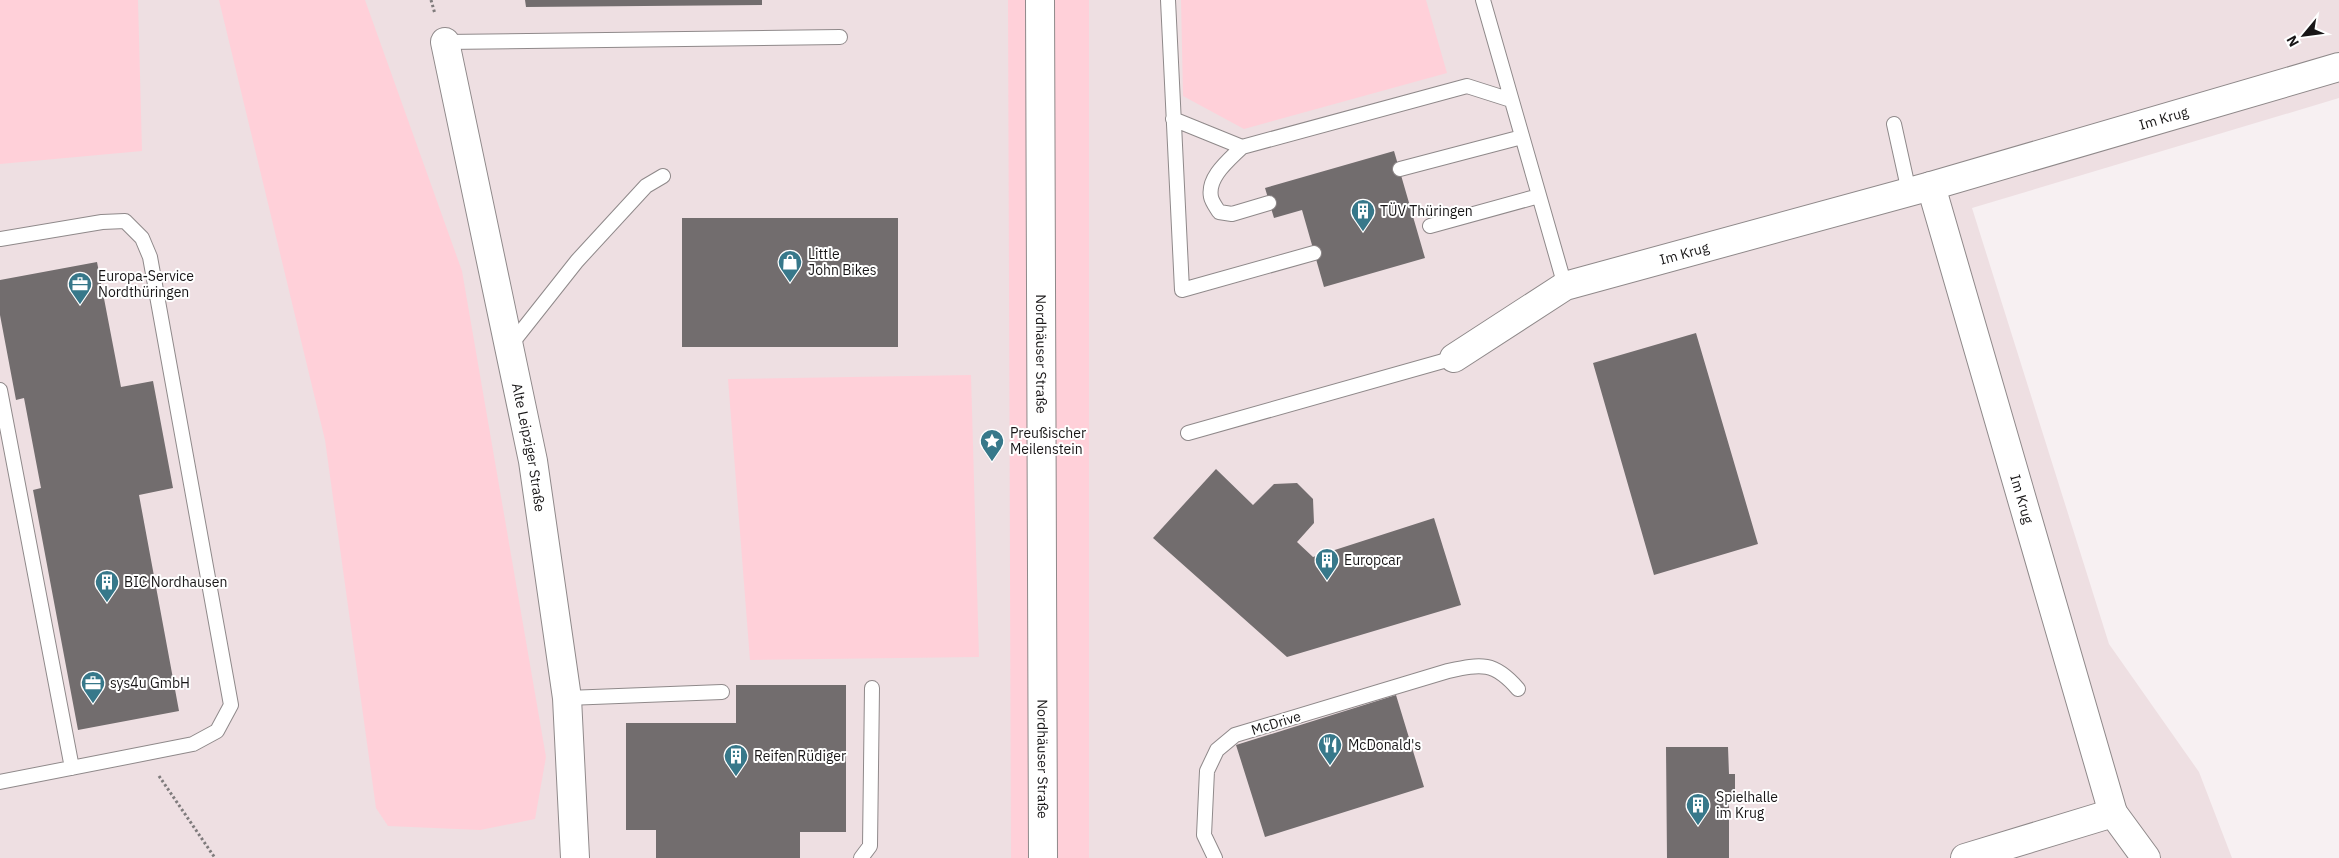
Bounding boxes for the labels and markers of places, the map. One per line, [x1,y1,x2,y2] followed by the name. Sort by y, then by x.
[1350,198,1376,232] building icon: TÜV Thüringen
[1380,202,1473,220] place label: TÜV Thüringen
[808,245,877,279] place label: Little John Bikes
[777,249,803,283] shop icon: Little John Bikes
[98,267,194,301] place label: Europa-Service Nordthüringen
[67,271,93,305] office icon: Europa-Service Nordthüringen
[1010,424,1086,458] place label: Preußischer Meilenstein
[979,428,1005,462] place icon: Preußischer Meilenstein
[1314,547,1340,581] building icon: Europcar
[1344,551,1401,569] place label: Europcar
[94,569,120,603] building icon: BIC Nordhausen
[124,573,228,591] place label: BIC Nordhausen
[80,670,106,704] office icon: sys4u GmbH
[110,674,190,692] place label: sys4u GmbH
[1317,732,1343,766] restaurant icon: McDonald's
[1348,736,1421,754] place label: McDonald's
[723,743,749,777] building icon: Reifen Rüdiger
[754,747,846,765] place label: Reifen Rüdiger
[1716,788,1778,822] place label: Spielhalle im Krug
[1685,792,1711,826] building icon: Spielhalle im Krug

